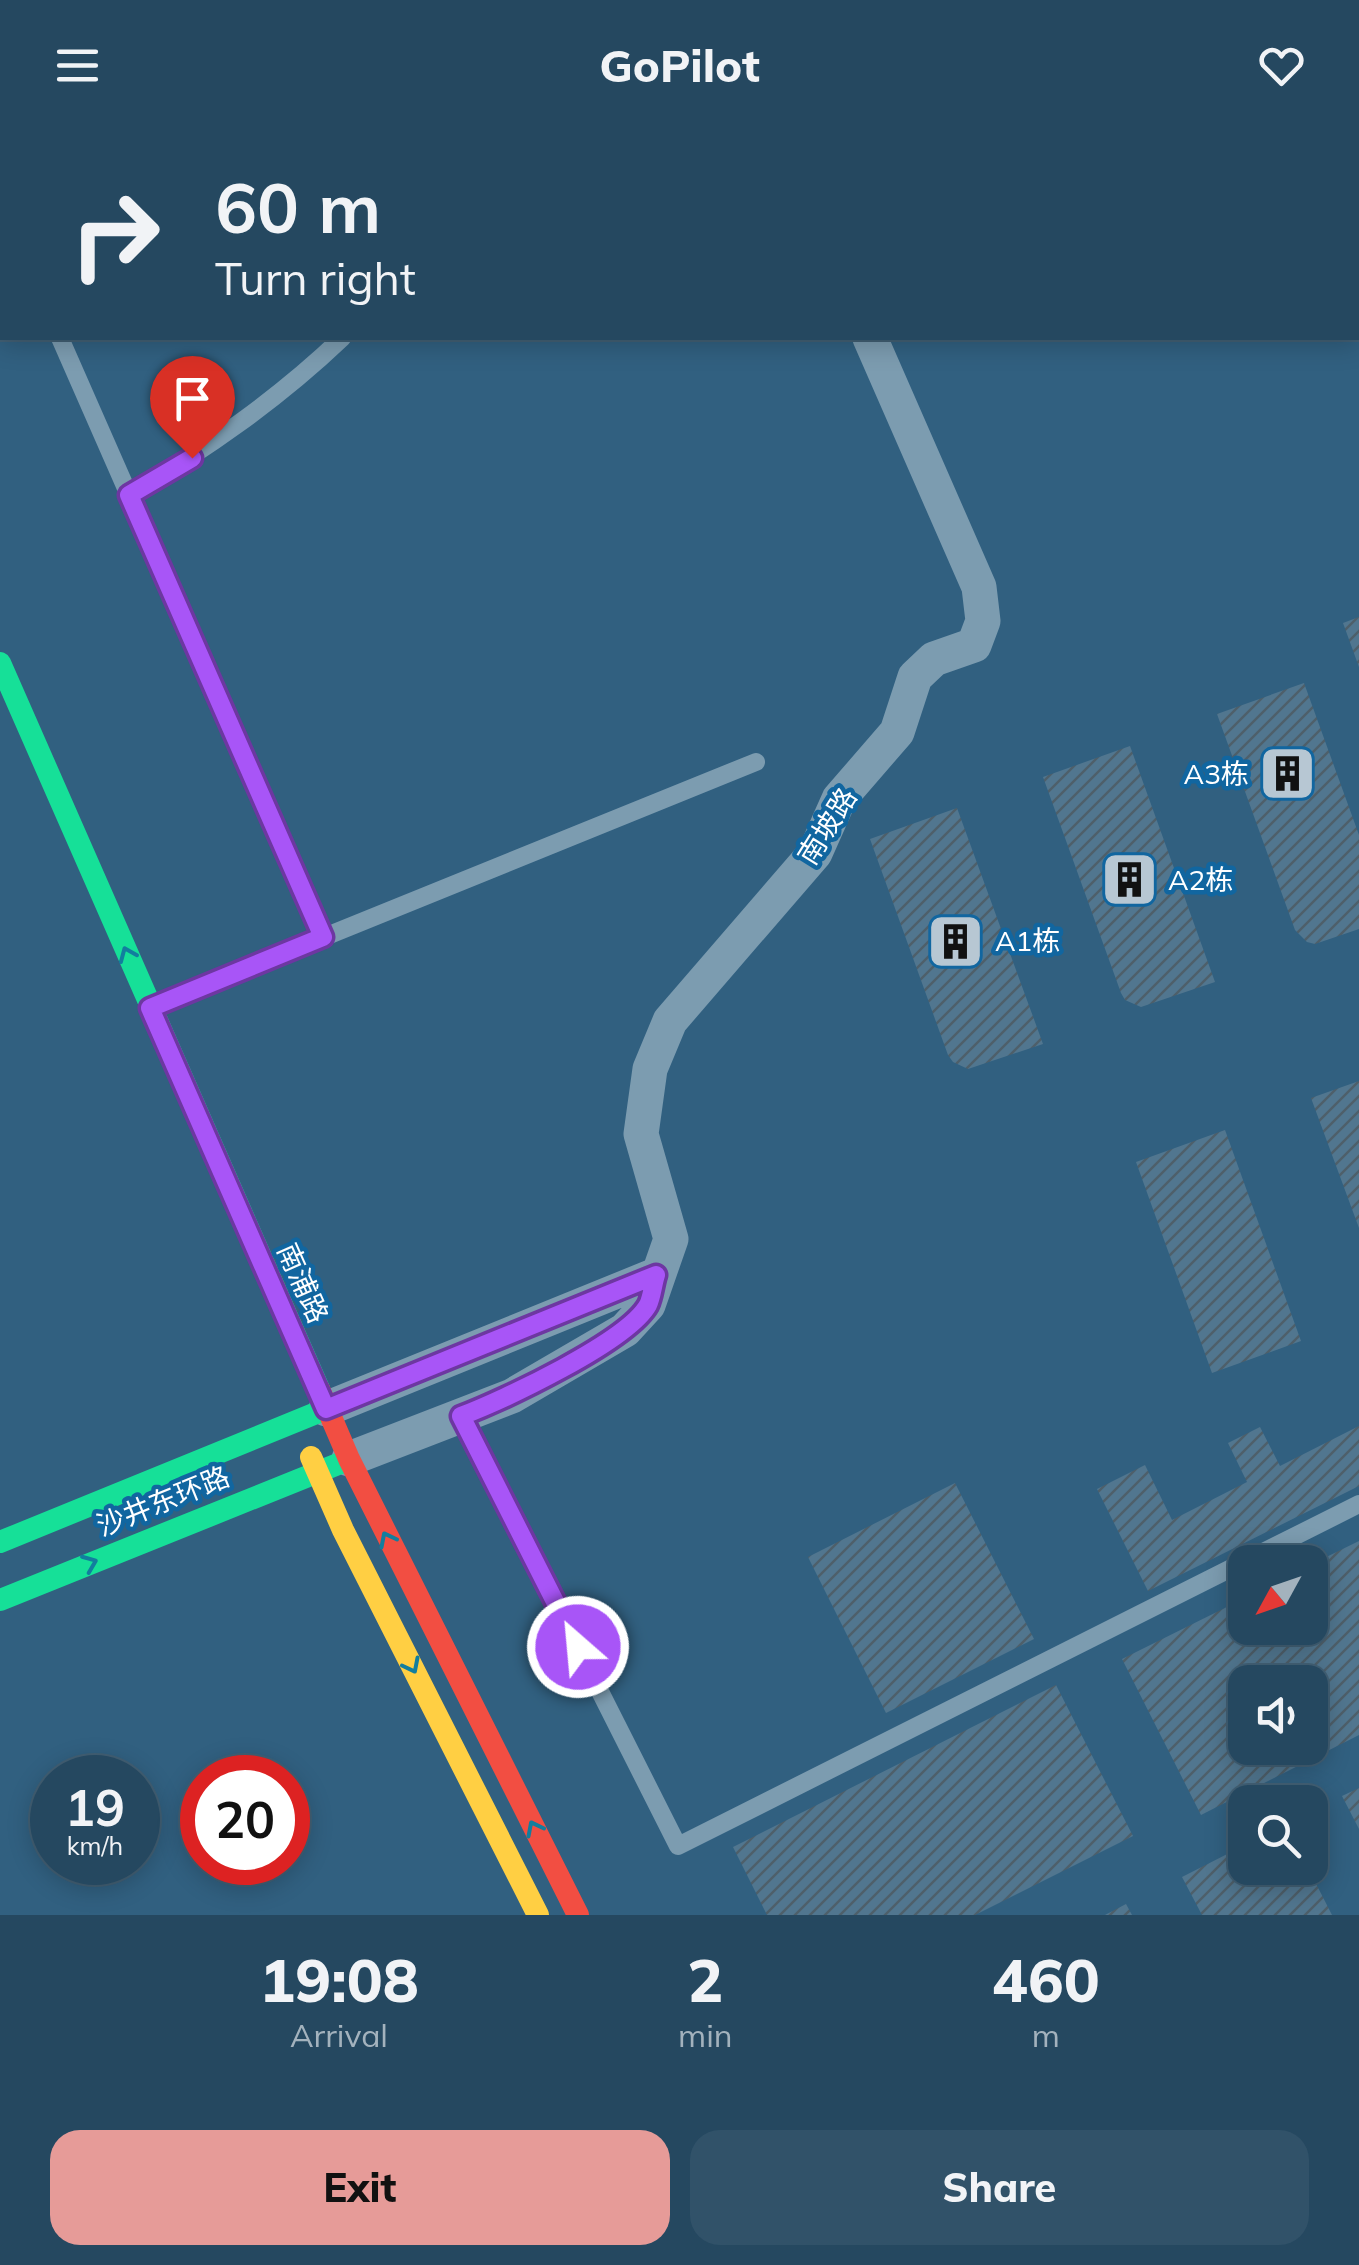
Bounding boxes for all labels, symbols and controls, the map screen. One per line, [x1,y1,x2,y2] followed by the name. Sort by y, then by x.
[599,37,760,93] text: GoPilot
[50,38,105,93] icon: menu
[1254,38,1309,93] icon: heart
[215,163,381,251] text: 60 m
[50,170,180,300] icon: right
[215,250,416,306] text: Turn right
[150,356,235,459] pin
[165,371,220,426] icon: arrive
[1258,744,1318,804] building icon: A3栋
[1184,756,1249,791] place label: A3栋
[789,781,864,871] street label: 南坡路
[1099,850,1159,910] building icon: A2栋
[1168,862,1233,897] place label: A2栋
[926,911,986,971] building icon: A1栋
[995,923,1060,958] place label: A1栋
[119,946,139,964] one-way arrow
[270,1237,337,1328] street label: 南浦路
[91,1458,234,1543] street label: 沙井东环路
[379,1531,399,1549] one-way arrow
[1228,1545,1328,1645] north arrow
[1228,1545,1328,1885] map controls
[80,1554,98,1574] one-way arrow
[526,1595,630,1699] position arrow
[400,1656,419,1674] one-way arrow
[1228,1665,1328,1765] button: sound
[180,1755,310,1885] speed limit sign: 20
[65,1776,125,1839] text: 19
[1228,1785,1328,1885] button: search
[527,1821,546,1839] one-way arrow
[67,1830,123,1861] text: km/h
[259,1942,419,2017] text: 19:08
[687,1942,723,2017] text: 2
[992,1942,1100,2017] text: 460
[290,2015,388,2055] text: Arrival
[678,2015,733,2055] text: min
[1032,2015,1060,2055] text: m
[50,2130,670,2245] button: Exit
[690,2130,1309,2245] button: Share

